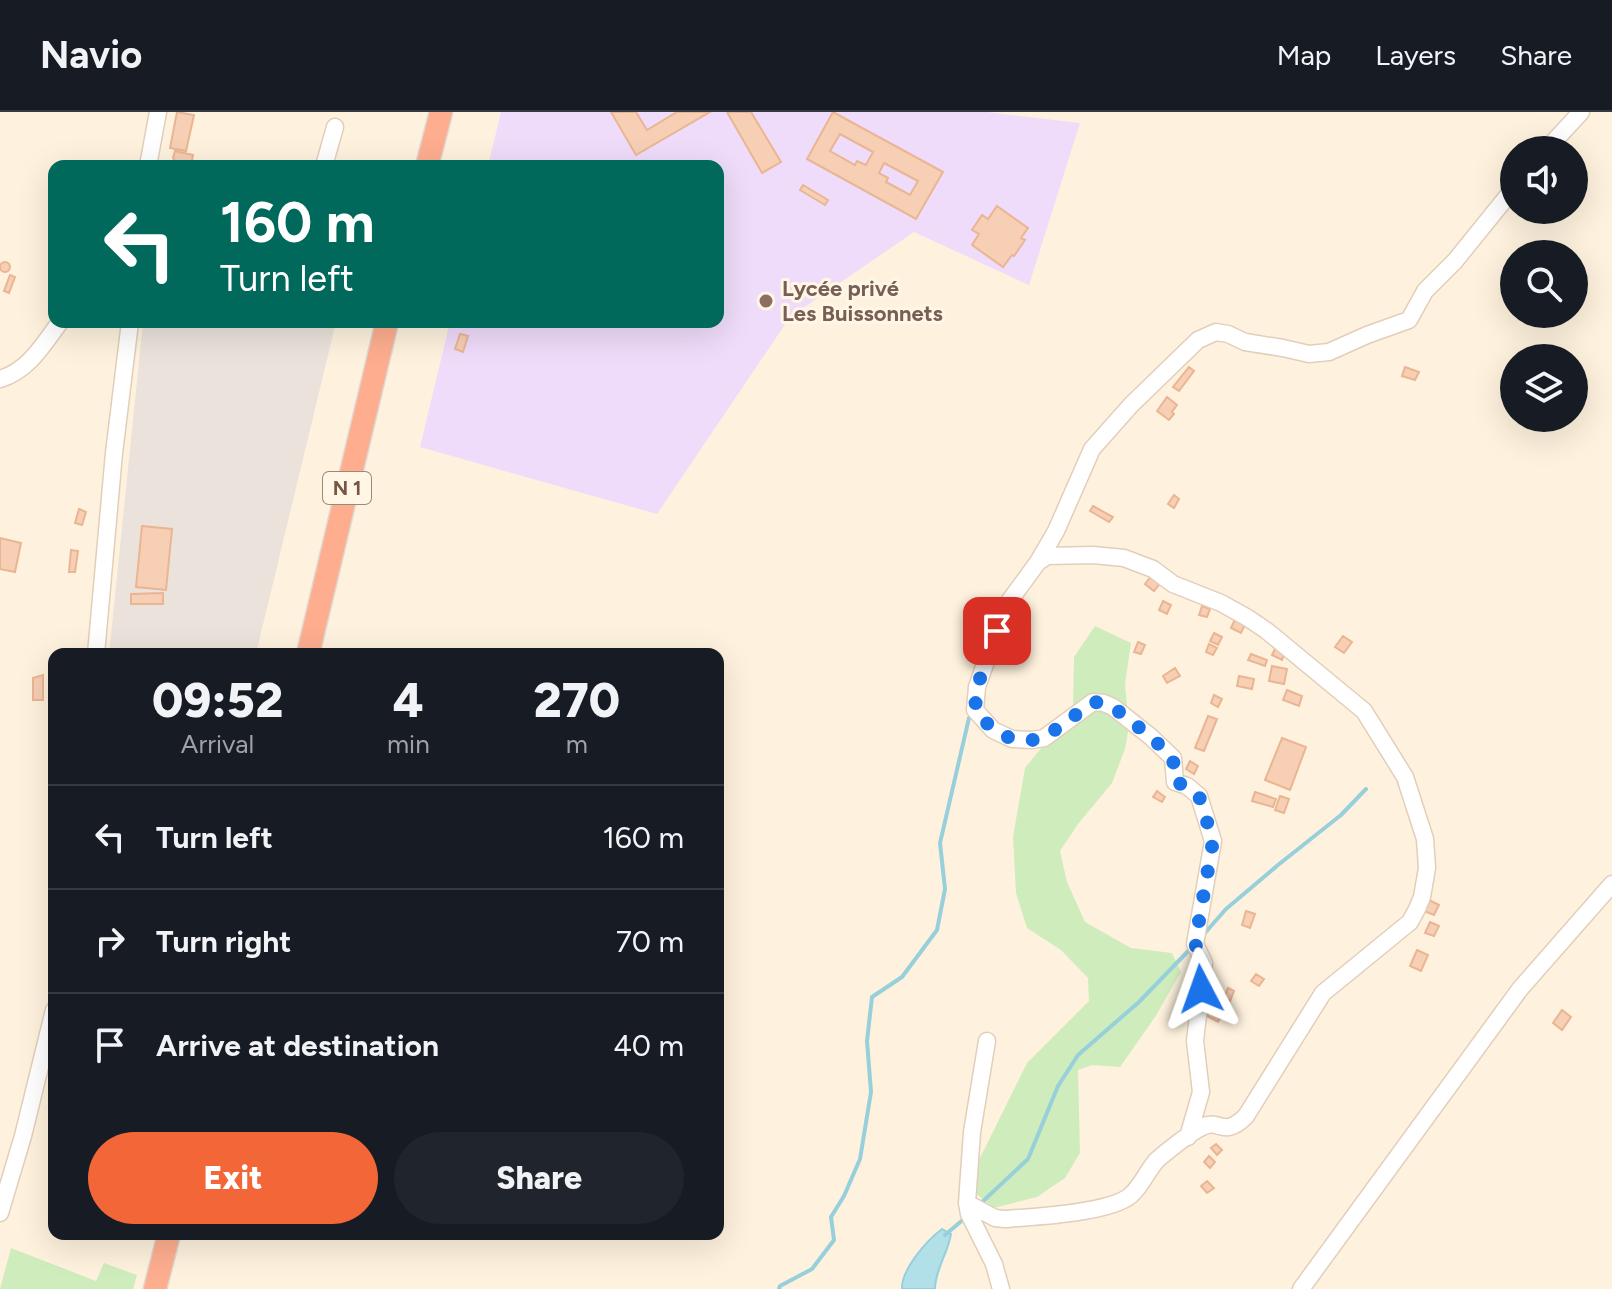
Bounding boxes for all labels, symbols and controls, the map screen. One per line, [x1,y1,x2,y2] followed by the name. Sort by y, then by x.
[40,32,142,78] text: Navio
[1277,38,1331,72] text: Map
[1375,38,1456,72] text: Layers
[1500,38,1572,72] text: Share
[1500,136,1588,432] map controls
[1500,136,1588,224] button: sound
[220,189,375,256] text: 160 m
[88,192,192,296] icon: left
[1500,240,1588,328] button: search
[220,257,354,300] text: Turn left
[782,275,943,327] place label: Lycée privé Les Buissonnets
[757,292,775,310] marker: Lycée privé Les Buissonnets
[1500,344,1588,432] button: layers
[323,472,371,504] road number: N 1
[963,597,1031,665] pin
[975,609,1019,653] icon: arrive
[152,671,283,729] text: 09:52
[393,671,424,729] text: 4
[534,671,620,729] text: 270
[181,728,254,760] text: Arrival
[387,728,430,760] text: min
[566,728,588,760] text: m
[88,815,132,859] icon: left
[156,819,273,856] text: Turn left
[602,819,684,856] text: 160 m
[88,919,132,963] icon: right
[156,923,291,960] text: Turn right
[616,923,684,960] text: 70 m
[1159,947,1243,1031] position arrow
[88,1023,132,1067] icon: arrive
[156,1027,439,1064] text: Arrive at destination
[613,1027,684,1064] text: 40 m
[88,1132,378,1224] button: Exit
[394,1132,684,1224] button: Share

